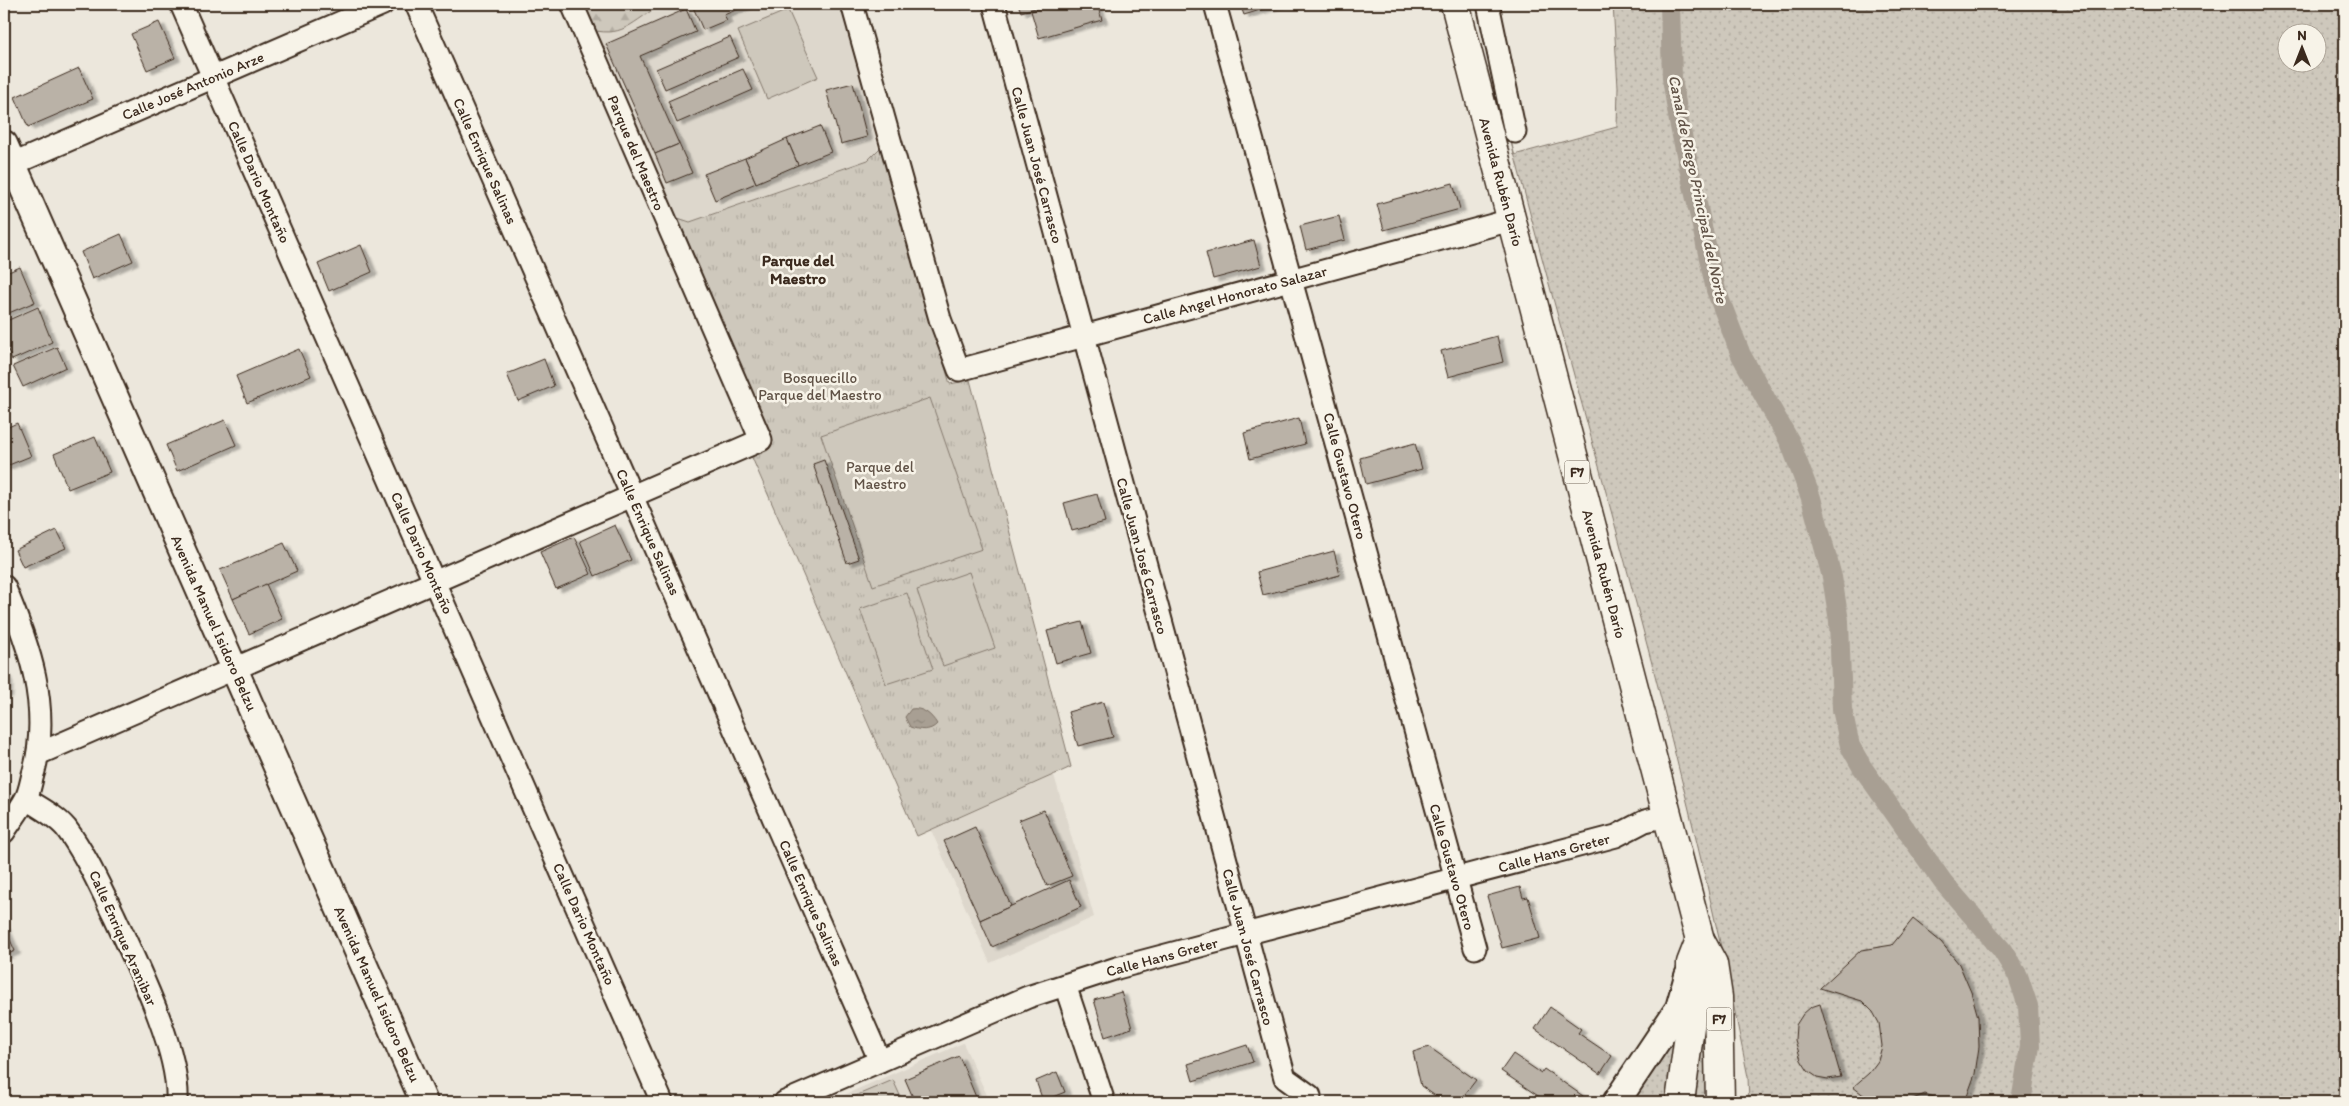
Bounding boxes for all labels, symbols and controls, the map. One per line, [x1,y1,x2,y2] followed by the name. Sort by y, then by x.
[2276,22,2326,72] north arrow
[2297,27,2307,44] text: N
[119,48,267,124] street label: Calle José Antonio Arze
[1665,73,1732,306] water label: Canal de Riego Principal del Norte
[1007,85,1067,245] street label: Calle Juan José Carrasco
[604,93,668,213] street label: Parque del Maestro
[449,95,521,227] street label: Calle Enrique Salinas
[1475,116,1527,248] street label: Avenida Rubén Darío
[224,118,294,246] street label: Calle Dario Montaño
[762,251,835,288] district label: Parque del Maestro
[1141,262,1329,328] street label: Calle Angel Honorato Salazar
[758,369,882,404] park label: Bosquecillo Parque del Maestro
[1319,411,1371,541] street label: Calle Gustavo Otero
[846,458,915,493] park label: Parque del Maestro
[1564,461,1590,484] road number: F7
[612,466,684,598] street label: Calle Enrique Salinas
[1112,476,1172,636] street label: Calle Juan José Carrasco
[387,489,457,617] street label: Calle Dario Montaño
[1578,508,1630,640] street label: Avenida Rubén Darío
[167,532,261,714] street label: Avenida Manuel Isidoro Belzu
[1425,802,1479,932] street label: Calle Gustavo Otero
[1496,829,1612,877] street label: Calle Hans Greter
[775,837,847,969] street label: Calle Enrique Salinas
[549,860,619,988] street label: Calle Dario Montaño
[1218,867,1278,1027] street label: Calle Juan José Carrasco
[85,868,161,1008] street label: Calle Enrique Aranibar
[330,903,424,1085] street label: Avenida Manuel Isidoro Belzu
[1104,933,1220,981] street label: Calle Hans Greter
[1706,1008,1732,1030] road number: F7

